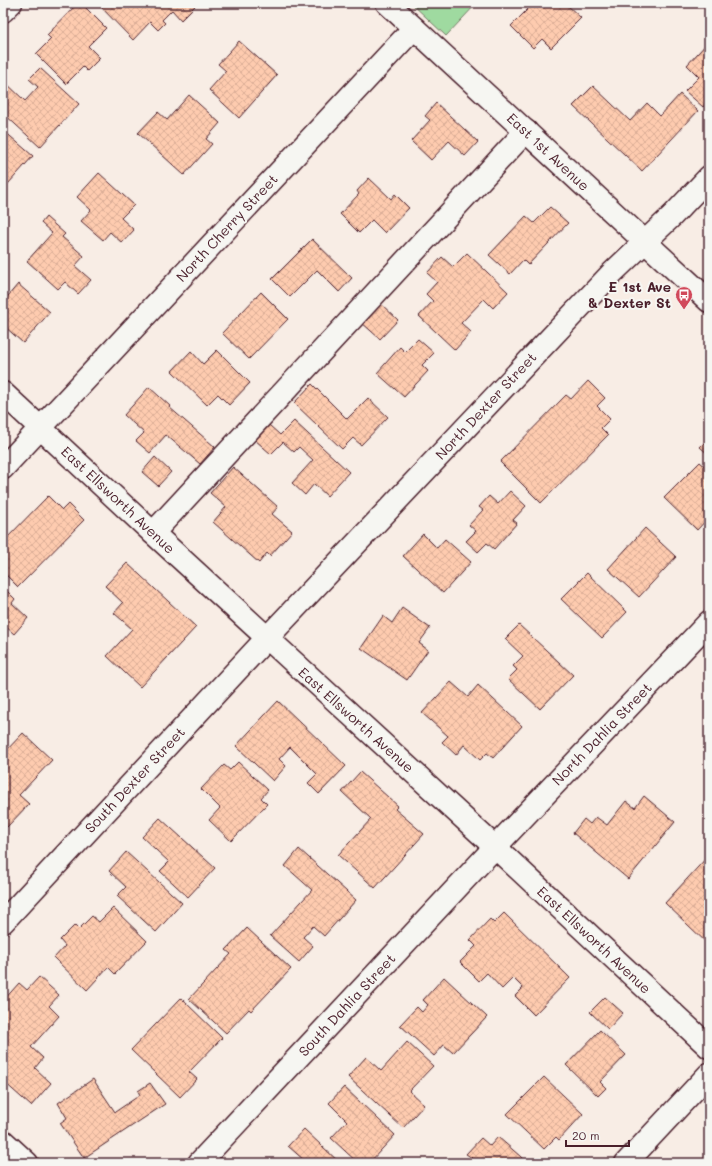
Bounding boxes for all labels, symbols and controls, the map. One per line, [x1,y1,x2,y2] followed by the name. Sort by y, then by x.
[503,108,594,195] street label: East 1st Avenue
[172,170,282,286] street label: North Cherry Street
[588,277,671,312] place label: E 1st Ave & Dexter St
[674,285,694,310] bus stop icon: E 1st Ave & Dexter St
[431,348,540,464] street label: North Dexter Street
[57,442,179,557] street label: East Ellsworth Avenue
[295,663,418,777] street label: East Ellsworth Avenue
[548,678,656,789] street label: North Dahlia Street
[80,722,189,837] street label: South Dexter Street
[533,882,655,997] street label: East Ellsworth Avenue
[294,949,399,1060] street label: South Dahlia Street
[566,1122,629,1148] scale bar
[572,1127,600,1143] text: 20 m

